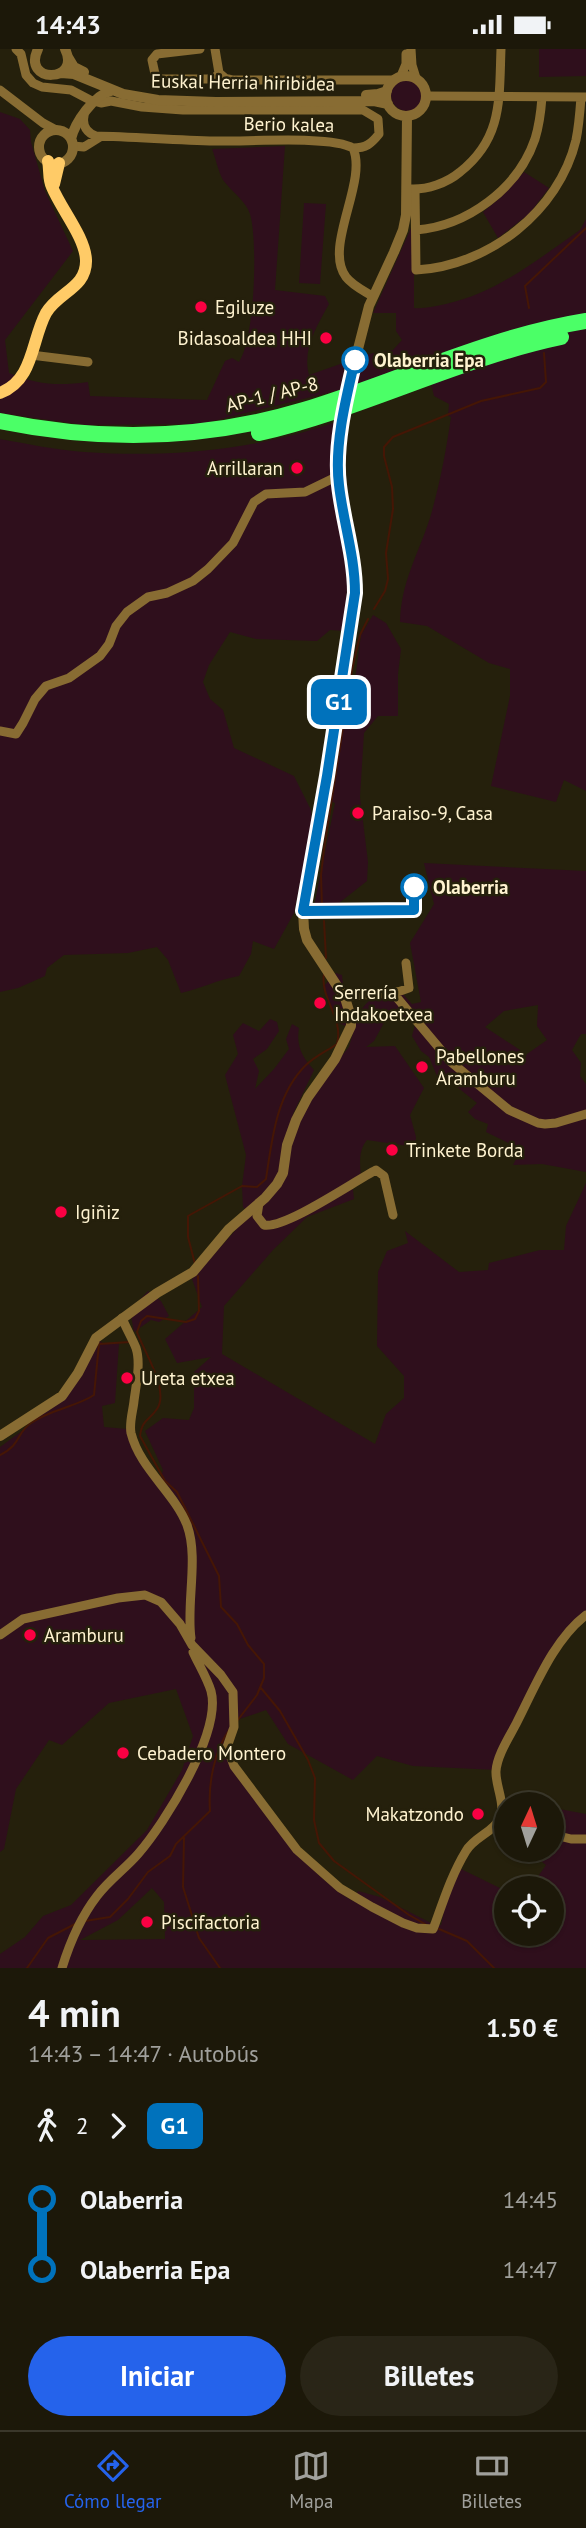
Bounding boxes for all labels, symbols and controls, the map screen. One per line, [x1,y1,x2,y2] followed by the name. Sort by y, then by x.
[35,8,101,41] text: 14:43
[151,68,335,96] street label: Euskal Herria hiribidea
[243,111,335,137] street label: Berio kalea
[215,295,274,319] place label: Egiluze
[193,299,209,315] marker: Egiluze
[178,326,312,350] place label: Bidasoaldea HHI
[318,330,334,346] marker: Bidasoaldea HHI
[342,347,368,373] marker: Olaberria Epa
[374,348,484,372] place label: Olaberria Epa
[223,371,321,417] street label: AP-1 / AP-8
[207,456,283,480] place label: Arrillaran
[289,460,305,476] marker: Arrillaran
[308,679,370,725] line badge: G1
[325,686,353,717] text: G1
[372,801,493,825] place label: Paraiso-9, Casa
[350,805,366,821] marker: Paraiso-9, Casa
[401,874,427,900] marker: Olaberria
[433,875,508,899] place label: Olaberria
[334,980,433,1026] place label: Serrería Indakoetxea
[312,995,328,1011] marker: Serrería Indakoetxea
[436,1044,525,1090] place label: Pabellones Aramburu
[414,1059,430,1075] marker: Pabellones Aramburu
[406,1138,523,1162] place label: Trinkete Borda
[384,1142,400,1158] marker: Trinkete Borda
[75,1200,120,1224] place label: Igiñiz
[53,1204,69,1220] marker: Igiñiz
[141,1366,235,1390] place label: Ureta etxea
[119,1370,135,1386] marker: Ureta etxea
[44,1623,124,1647] place label: Aramburu
[22,1627,38,1643] marker: Aramburu
[137,1741,286,1765] place label: Cebadero Montero
[115,1745,131,1761] marker: Cebadero Montero
[494,1792,564,1862] north arrow
[494,1792,564,1946] map controls
[365,1802,464,1826] place label: Makatzondo
[470,1806,486,1822] marker: Makatzondo
[494,1876,564,1946] button: locate
[161,1910,260,1934] place label: Piscifactoria
[139,1914,155,1930] marker: Piscifactoria
[28,1988,121,2037] text: 4 min
[486,2011,558,2044] text: 1.50 €
[28,2039,259,2068] text: 14:43 – 14:47 · Autobús
[28,2107,66,2145] icon: walk
[99,2107,137,2145] icon: forward
[161,2110,189,2141] text: G1
[76,2111,89,2140] text: 2
[80,2183,183,2216] text: Olaberria
[503,2185,558,2214] text: 14:45
[80,2253,230,2286] text: Olaberria Epa
[503,2255,558,2284] text: 14:47
[28,2336,286,2416] button: Iniciar
[300,2336,558,2416] button: Billetes
[64,2447,162,2513] tab: Cómo llegar
[289,2447,333,2513] tab: Mapa
[461,2447,522,2513] tab: Billetes

